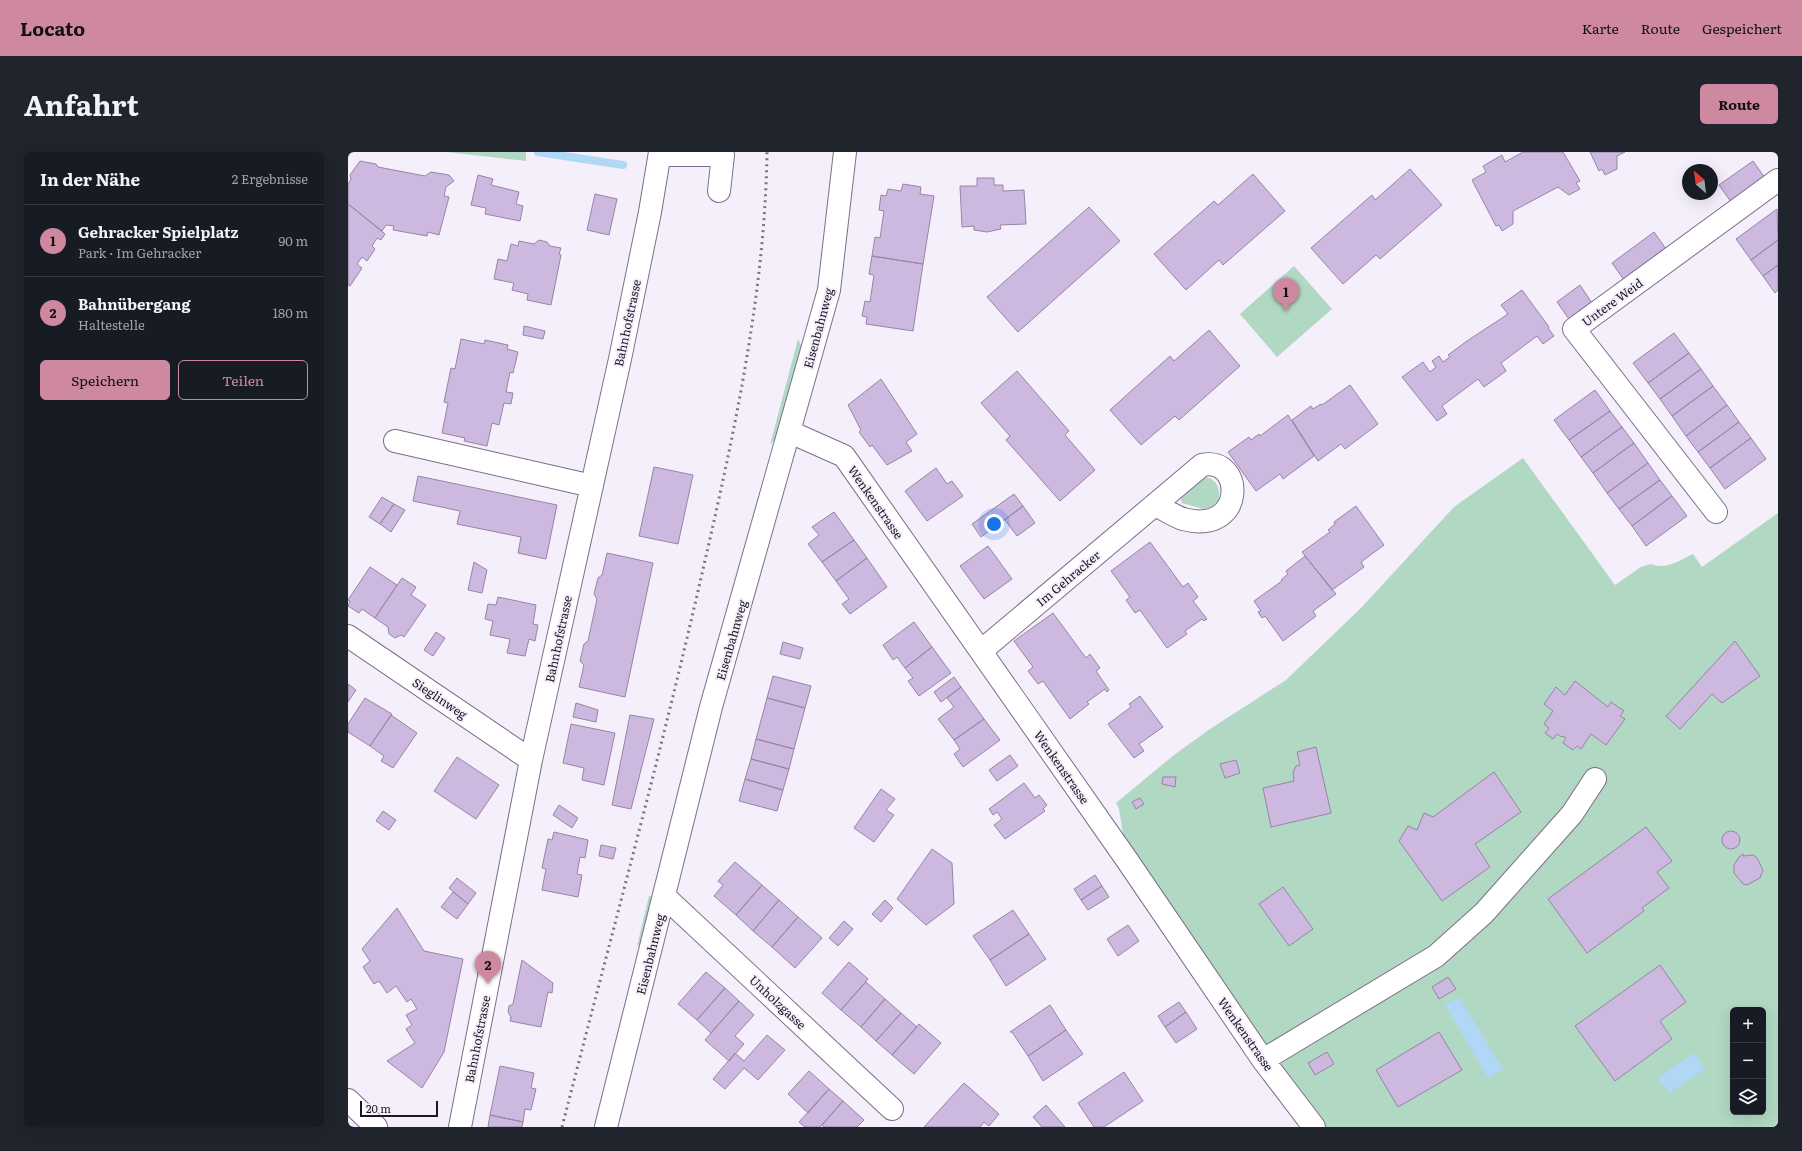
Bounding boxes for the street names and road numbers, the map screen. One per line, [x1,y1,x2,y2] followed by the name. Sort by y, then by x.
[1578,273,1647,330] street label: Untere Weid
[609,278,645,368] street label: Bahnhofstrasse
[799,285,837,370] street label: Eisenbahnweg
[844,462,908,542] street label: Wenkenstrasse
[1032,546,1104,610] street label: Im Gehracker
[540,594,576,684] street label: Bahnhofstrasse
[711,597,751,682] street label: Eisenbahnweg
[409,673,471,723] street label: Sieglinweg
[1030,727,1094,807] street label: Wenkenstrasse
[631,911,669,996] street label: Eisenbahnweg
[746,971,810,1033] street label: Unholzgasse
[460,994,494,1084] street label: Bahnhofstrasse
[1214,994,1278,1074] street label: Wenkenstrasse

